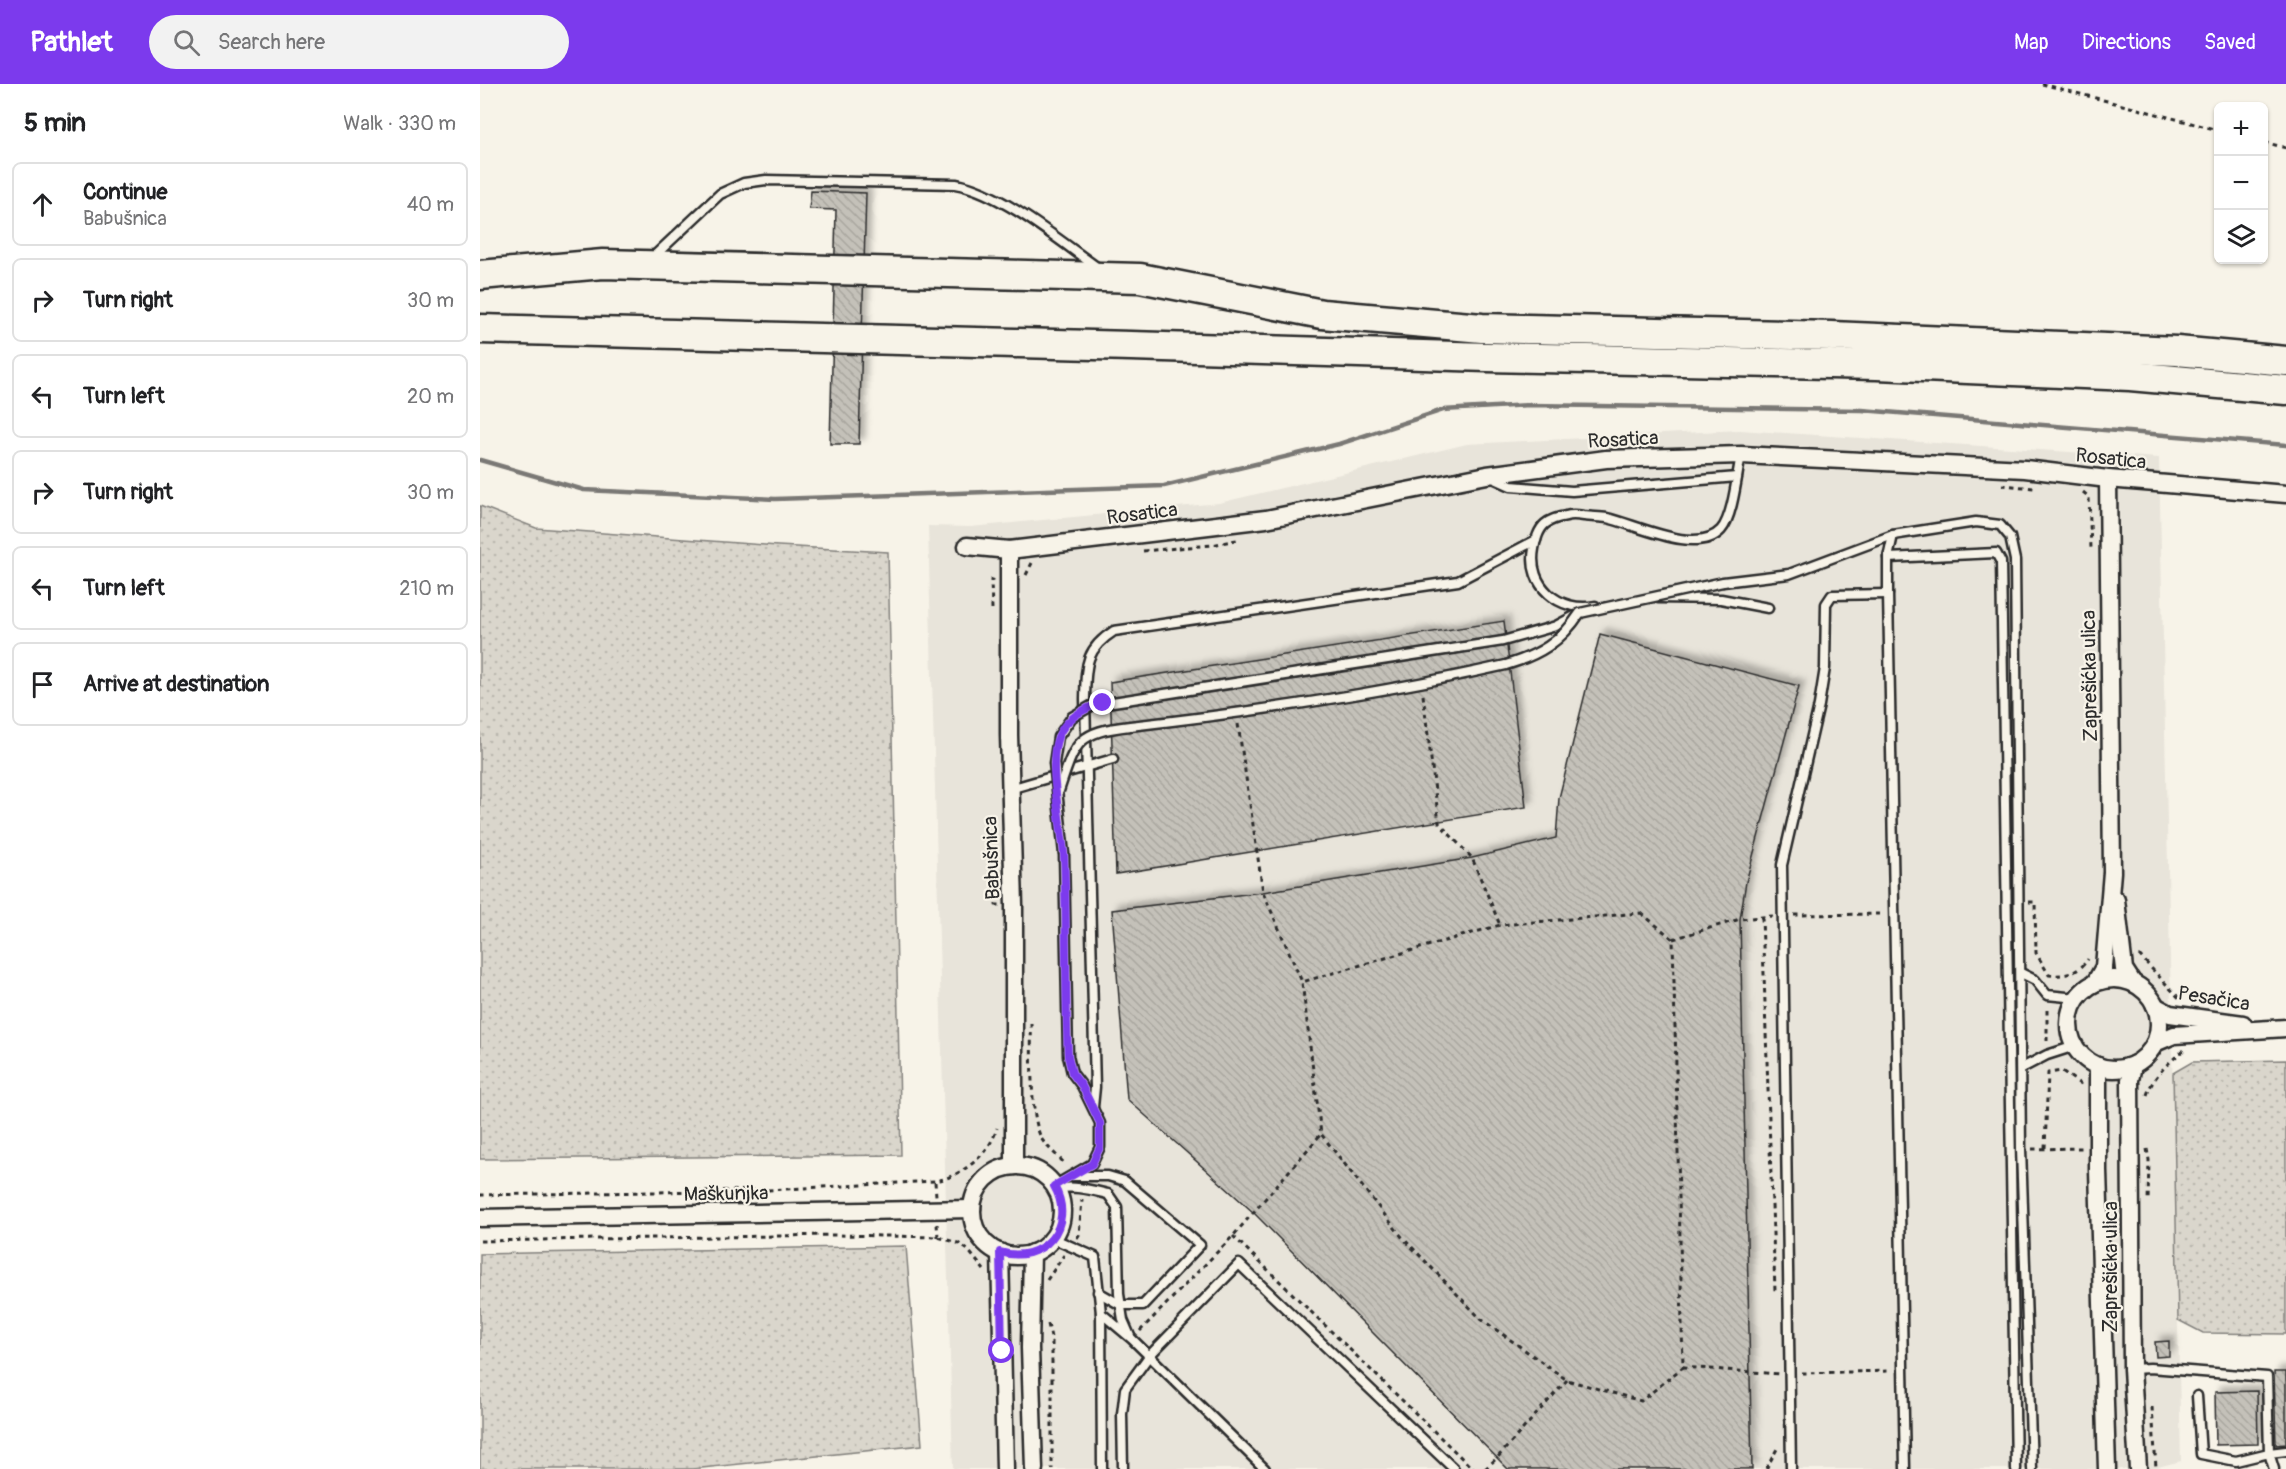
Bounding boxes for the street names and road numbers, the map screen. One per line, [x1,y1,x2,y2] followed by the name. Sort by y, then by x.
[1587,425,1659,454] street label: Rosatica
[2074,442,2148,475] street label: Rosatica
[1105,497,1179,530] street label: Rosatica
[2076,610,2103,742] street label: Zaprešićka ulica
[978,816,1005,900] street label: Babušnica
[2176,980,2252,1017] street label: Pesačica
[683,1180,769,1207] street label: Maškunjka
[2098,1201,2123,1333] street label: Zaprešićka ulica

